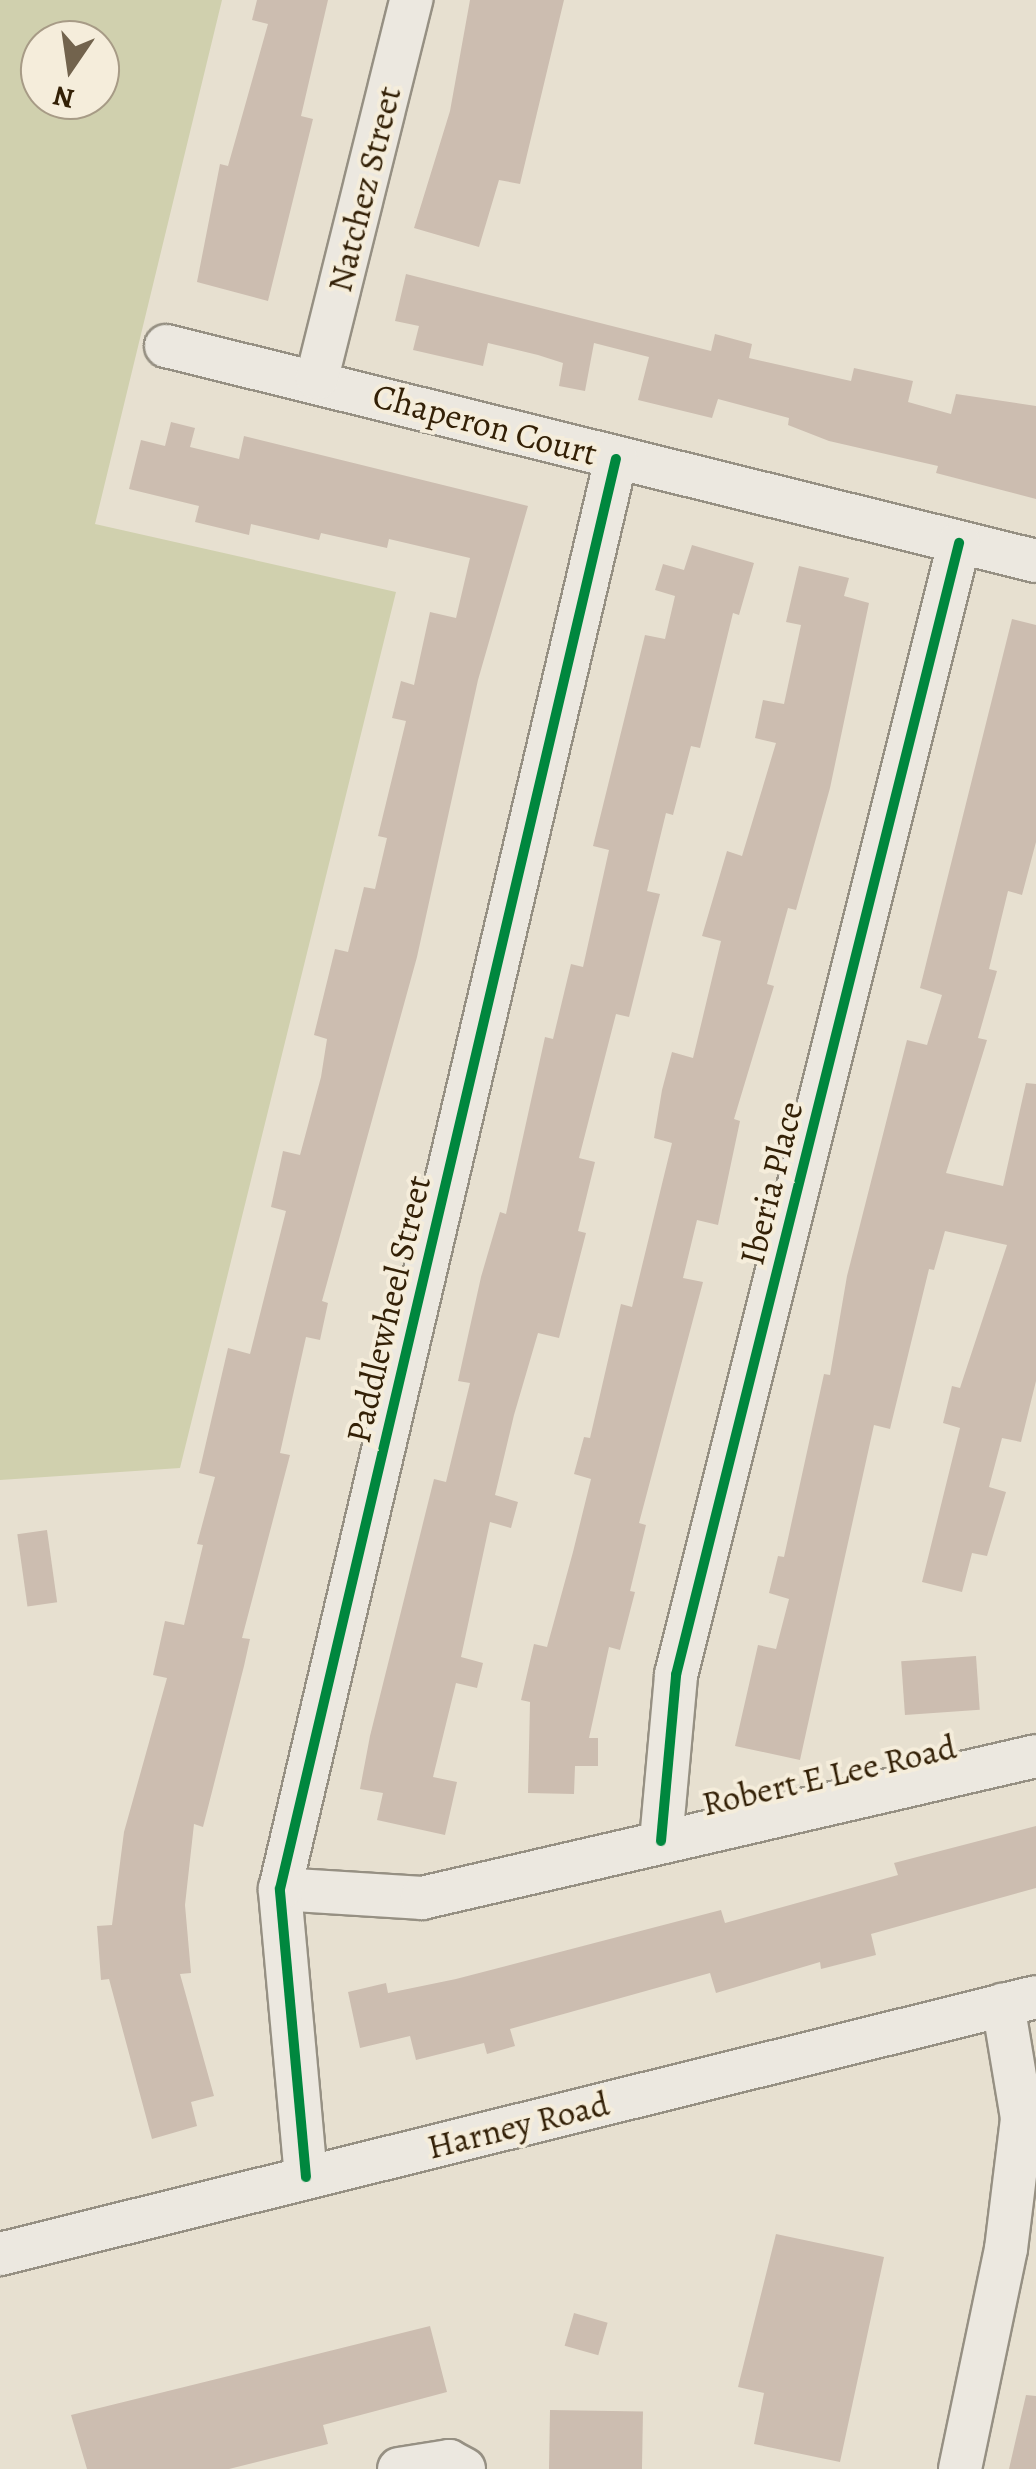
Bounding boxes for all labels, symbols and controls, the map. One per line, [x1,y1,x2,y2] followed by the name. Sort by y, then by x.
[20,20,120,120] north arrow
[50,76,78,118] text: N
[318,82,410,296] street label: Natchez Street
[368,374,602,474] street label: Chaperon Court
[730,1097,812,1269] street label: Iberia Place
[337,1171,439,1447] street label: Paddlewheel Street
[698,1725,960,1825] street label: Robert E Lee Road
[423,2082,613,2168] street label: Harney Road

